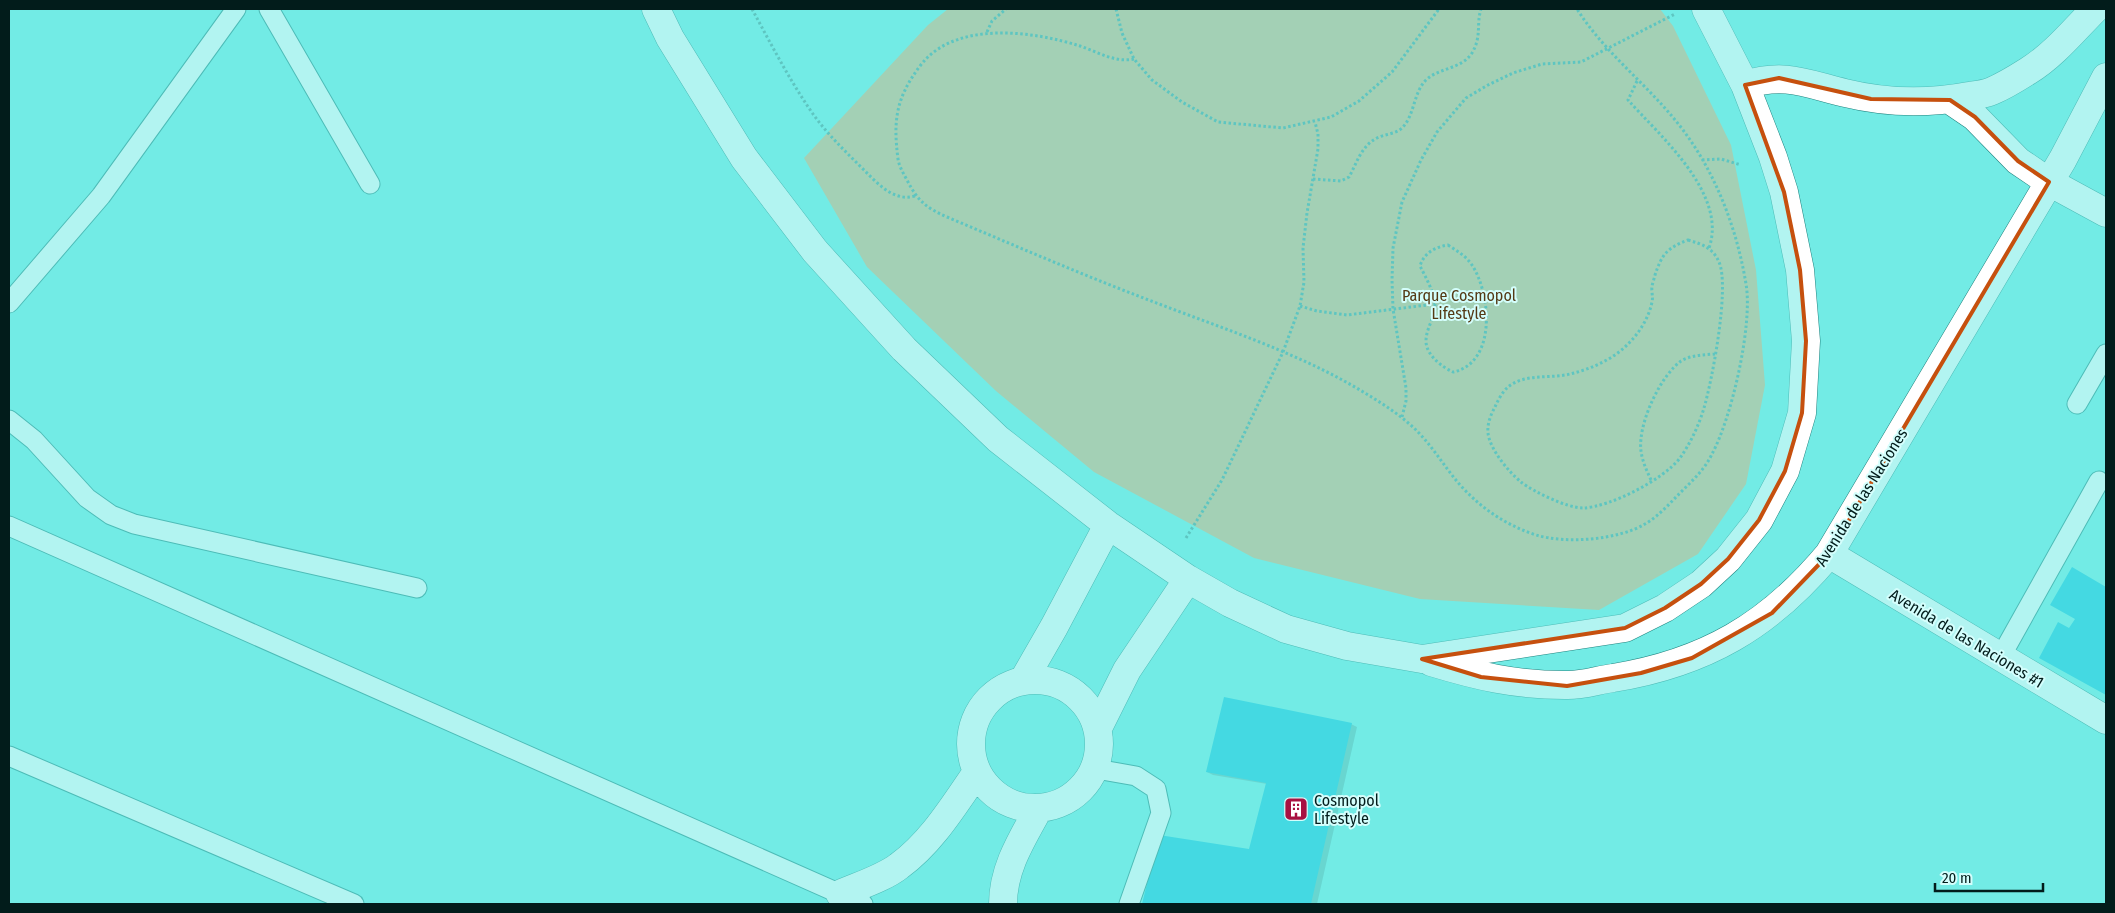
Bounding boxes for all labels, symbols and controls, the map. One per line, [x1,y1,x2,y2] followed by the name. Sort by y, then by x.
[1402,286,1516,323] park label: Parque Cosmopol Lifestyle
[1811,425,1912,570] street label: Avenida de las Naciones
[1886,585,2047,692] street label: Avenida de las Naciones #1
[1314,791,1379,828] place label: Cosmopol Lifestyle
[1283,796,1309,822] building icon: Cosmopol Lifestyle
[1935,860,2042,892] scale bar
[1942,869,1972,887] text: 20 m

